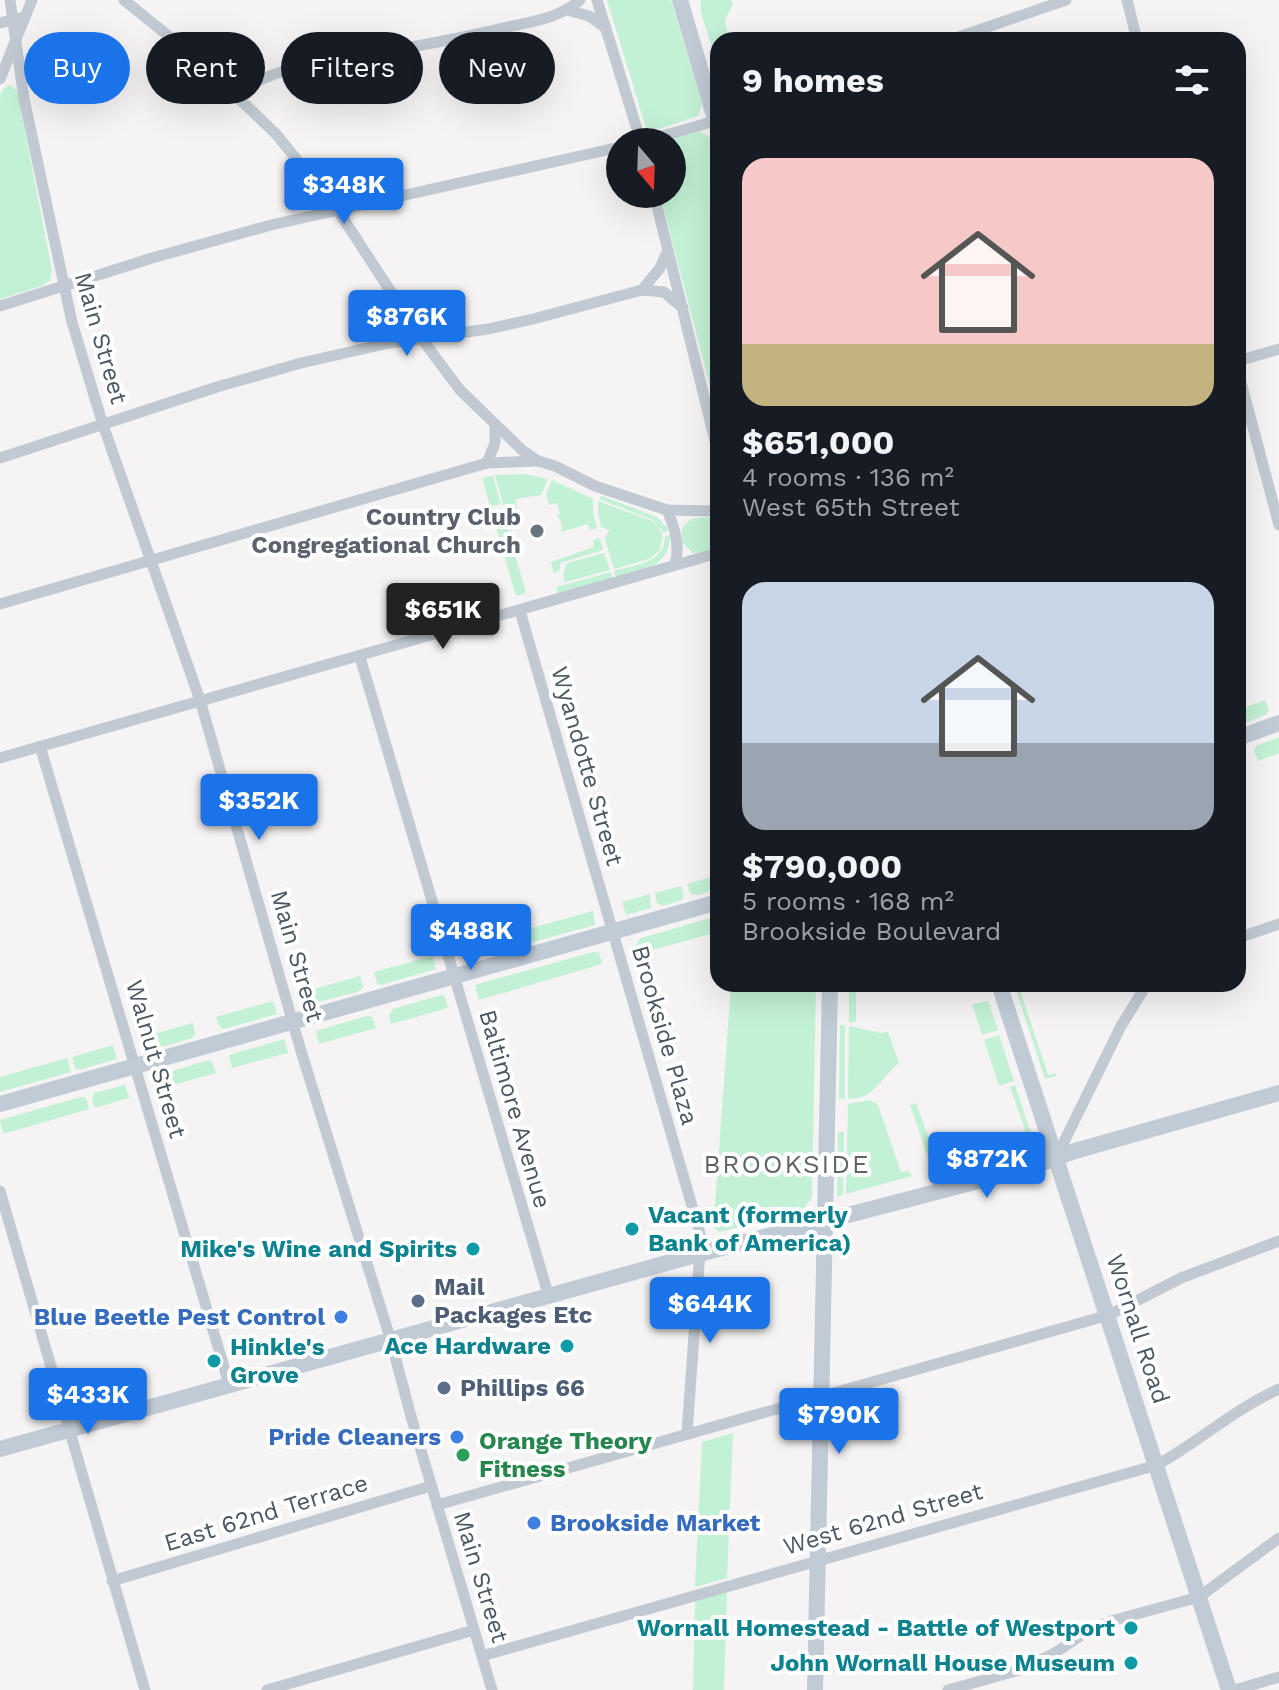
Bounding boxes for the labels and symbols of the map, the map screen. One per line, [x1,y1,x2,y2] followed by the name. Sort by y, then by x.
[606,128,686,208] north arrow
[288,158,400,226] pin: $348K
[69,269,133,407] street label: Main Street
[351,290,463,358] pin: $876K
[251,503,521,559] place label: Country Club Congregational Church
[528,522,546,540] marker: Country Club Congregational Church
[387,583,499,651] pin: $651K
[545,663,629,869] street label: Wyandotte Street
[203,774,315,842] pin: $352K
[265,887,329,1025] street label: Main Street
[415,904,527,972] pin: $488K
[626,942,704,1128] street label: Brookside Plaza
[120,977,192,1141] street label: Walnut Street
[473,1007,557,1211] street label: Baltimore Avenue
[931,1132,1043,1200] pin: $872K
[703,1149,871,1179] district label: BROOKSIDE
[648,1201,851,1257] place label: Vacant (formerly Bank of America)
[623,1220,641,1238] marker: Vacant (formerly Bank of America)
[180,1235,457,1263] place label: Mike's Wine and Spirits
[464,1240,482,1258] marker: Mike's Wine and Spirits
[1101,1251,1175,1407] street label: Wornall Road
[434,1273,592,1329] place label: Mail Packages Etc
[654,1277,766,1345] pin: $644K
[409,1292,427,1310] marker: Mail Packages Etc
[34,1303,325,1331] place label: Blue Beetle Pest Control
[332,1308,350,1326] marker: Blue Beetle Pest Control
[384,1332,551,1360] place label: Ace Hardware
[230,1333,325,1389] place label: Hinkle's Grove
[558,1337,576,1355] marker: Ace Hardware
[205,1352,223,1370] marker: Hinkle's Grove
[32,1368,144,1436] pin: $433K
[460,1374,585,1402] place label: Phillips 66
[435,1379,453,1397] marker: Phillips 66
[783,1388,895,1456] pin: $790K
[268,1423,441,1451] place label: Pride Cleaners
[479,1427,652,1483] place label: Orange Theory Fitness
[448,1428,466,1446] marker: Pride Cleaners
[454,1446,472,1464] marker: Orange Theory Fitness
[161,1469,371,1557] street label: East 62nd Terrace
[780,1477,986,1561] street label: West 62nd Street
[448,1508,514,1646] street label: Main Street
[550,1509,761,1537] place label: Brookside Market
[525,1514,543,1532] marker: Brookside Market
[637,1614,1116,1642] place label: Wornall Homestead - Battle of Westport
[1122,1619,1140,1637] marker: Wornall Homestead - Battle of Westport
[770,1649,1115,1677] place label: John Wornall House Museum
[1122,1654,1140,1672] marker: John Wornall House Museum

